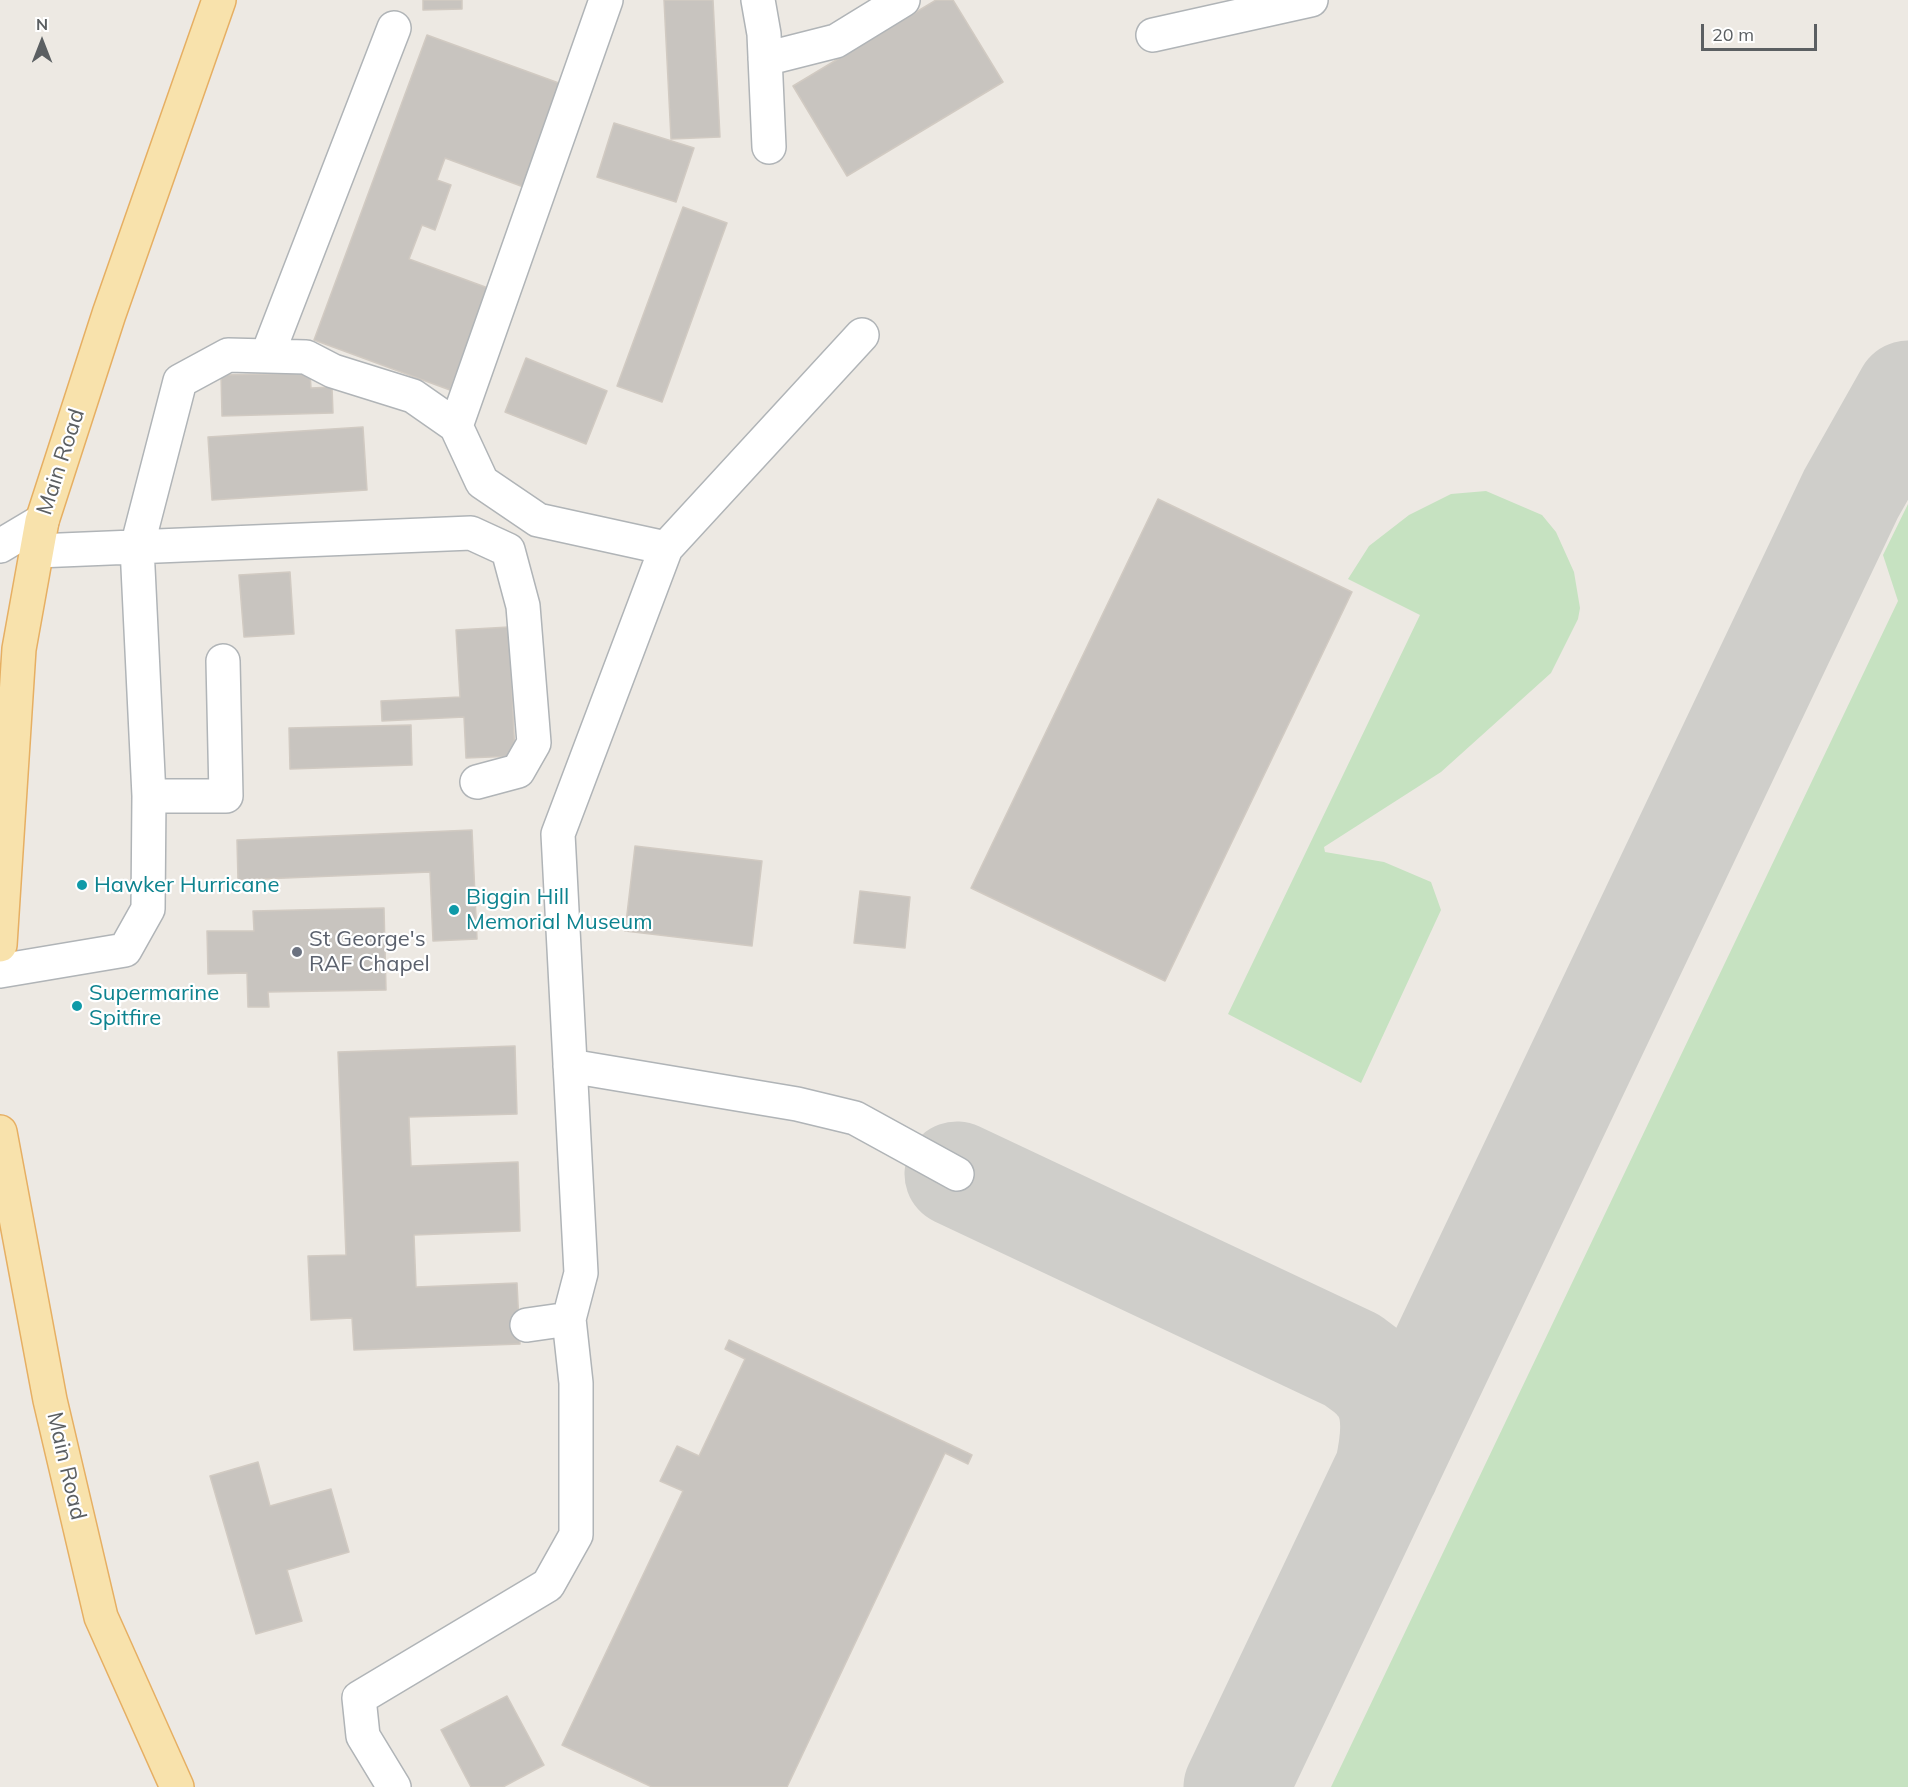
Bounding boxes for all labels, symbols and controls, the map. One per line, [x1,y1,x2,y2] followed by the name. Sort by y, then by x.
[12,12,72,72] north arrow
[1704,12,1820,50] scale bar
[36,14,48,34] text: N
[1712,23,1754,46] text: 20 m
[31,406,91,518] street label: Main Road
[94,872,279,898] place label: Hawker Hurricane
[75,878,89,892] marker: Hawker Hurricane
[466,884,653,936] place label: Biggin Hill Memorial Museum
[447,903,461,917] marker: Biggin Hill Memorial Museum
[309,926,430,978] place label: St George's RAF Chapel
[290,945,304,959] marker: St George's RAF Chapel
[89,980,219,1032] place label: Supermarine Spitfire
[70,999,84,1013] marker: Supermarine Spitfire
[41,1409,91,1523] street label: Main Road

